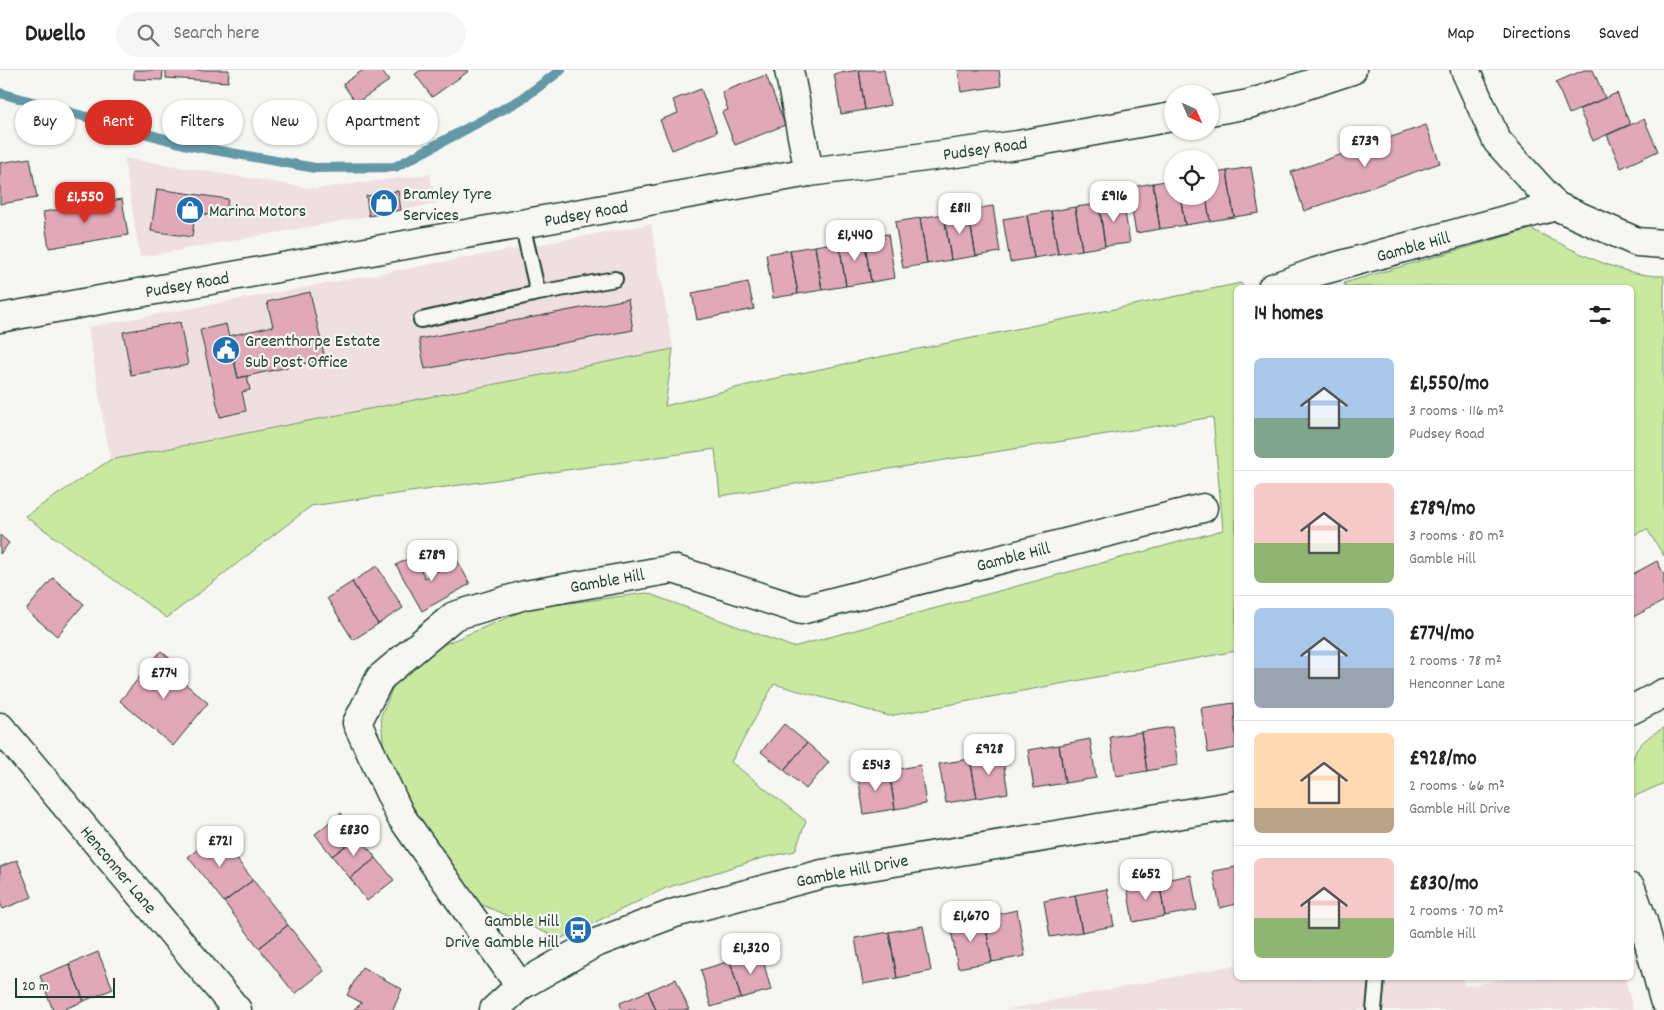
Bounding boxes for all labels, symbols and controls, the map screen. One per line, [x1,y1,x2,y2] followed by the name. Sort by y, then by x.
[116,12,466,57] search box
[25,18,86,52] text: Dwello
[134,21,162,49] icon: search
[174,21,259,48] text: Search here
[1447,22,1474,47] text: Map
[1502,22,1571,47] text: Directions
[1599,22,1639,47] text: Saved
[1164,85,1219,140] north arrow
[1164,85,1219,205] map controls
[15,100,75,145] chip: Buy
[85,100,152,145] chip: Rent
[162,100,243,145] chip: Filters
[253,100,317,145] chip: New
[327,100,438,145] chip: Apartment
[1335,126,1395,168] pin: £739
[1351,130,1379,153] text: £739
[942,132,1029,169] street label: Pudsey Road
[1164,150,1219,205] button: locate
[1084,180,1144,223] pin: £916
[44,182,126,224] pin: £1,550
[403,183,492,229] place label: Bramley Tyre Services
[1101,185,1127,208] text: £916
[66,186,104,209] text: £1,550
[369,188,399,218] shop icon: Bramley Tyre Services
[930,192,990,235] pin: £811
[175,195,205,225] shop icon: Marina Motors
[542,196,630,235] street label: Pudsey Road
[949,197,971,220] text: £811
[209,200,306,225] place label: Marina Motors
[814,220,896,262] pin: £1,440
[837,224,873,247] text: £1,440
[1374,226,1454,270] street label: Gamble Hill
[143,267,231,306] street label: Pudsey Road
[1254,300,1324,330] text: 14 homes
[1586,301,1614,329] icon: filters
[245,330,380,376] place label: Greenthorpe Estate Sub Post Office
[211,335,241,365] public building icon: Greenthorpe Estate Sub Post Office
[1409,370,1489,400] text: £1,550/mo
[1294,378,1354,438] icon: home
[1409,400,1504,423] text: 3 rooms · 116 m²
[1409,423,1485,446] text: Pudsey Road
[1409,495,1475,525] text: £789/mo
[1294,503,1354,563] icon: home
[1409,525,1504,548] text: 3 rooms · 80 m²
[974,537,1054,580] street label: Gamble Hill
[402,540,462,582] pin: £789
[418,544,446,567] text: £789
[1409,548,1476,571] text: Gamble Hill
[568,564,647,601] street label: Gamble Hill
[1409,620,1474,650] text: £774/mo
[1294,628,1354,688] icon: home
[1409,650,1502,673] text: 2 rooms · 78 m²
[134,658,194,700] pin: £774
[151,662,177,685] text: £774
[1409,673,1505,696] text: Henconner Lane
[959,734,1019,776] pin: £928
[975,738,1003,761] text: £928
[1409,745,1476,775] text: £928/mo
[846,750,906,792] pin: £543
[1294,753,1354,813] icon: home
[861,754,891,777] text: £543
[1409,775,1505,798] text: 2 rooms · 66 m²
[1409,798,1510,821] text: Gamble Hill Drive
[324,814,384,857] pin: £830
[339,819,369,842] text: £830
[73,821,161,920] street label: Henconner Lane
[190,826,250,868] pin: £721
[208,830,232,853] text: £721
[794,849,911,896] street label: Gamble Hill Drive
[1116,858,1176,901] pin: £652
[1131,863,1161,886] text: £652
[1409,870,1478,900] text: £830/mo
[1294,878,1354,938] icon: home
[930,900,1012,943] pin: £1,670
[1409,900,1504,923] text: 2 rooms · 70 m²
[952,905,990,928] text: £1,670
[445,910,560,956] place label: Gamble Hill Drive Gamble Hill
[563,915,593,945] bus stop icon: Gamble Hill Drive Gamble Hill
[1409,923,1476,946] text: Gamble Hill
[710,932,792,975] pin: £1,320
[732,937,770,960] text: £1,320
[15,975,115,998] scale bar
[22,977,49,997] text: 20 m

